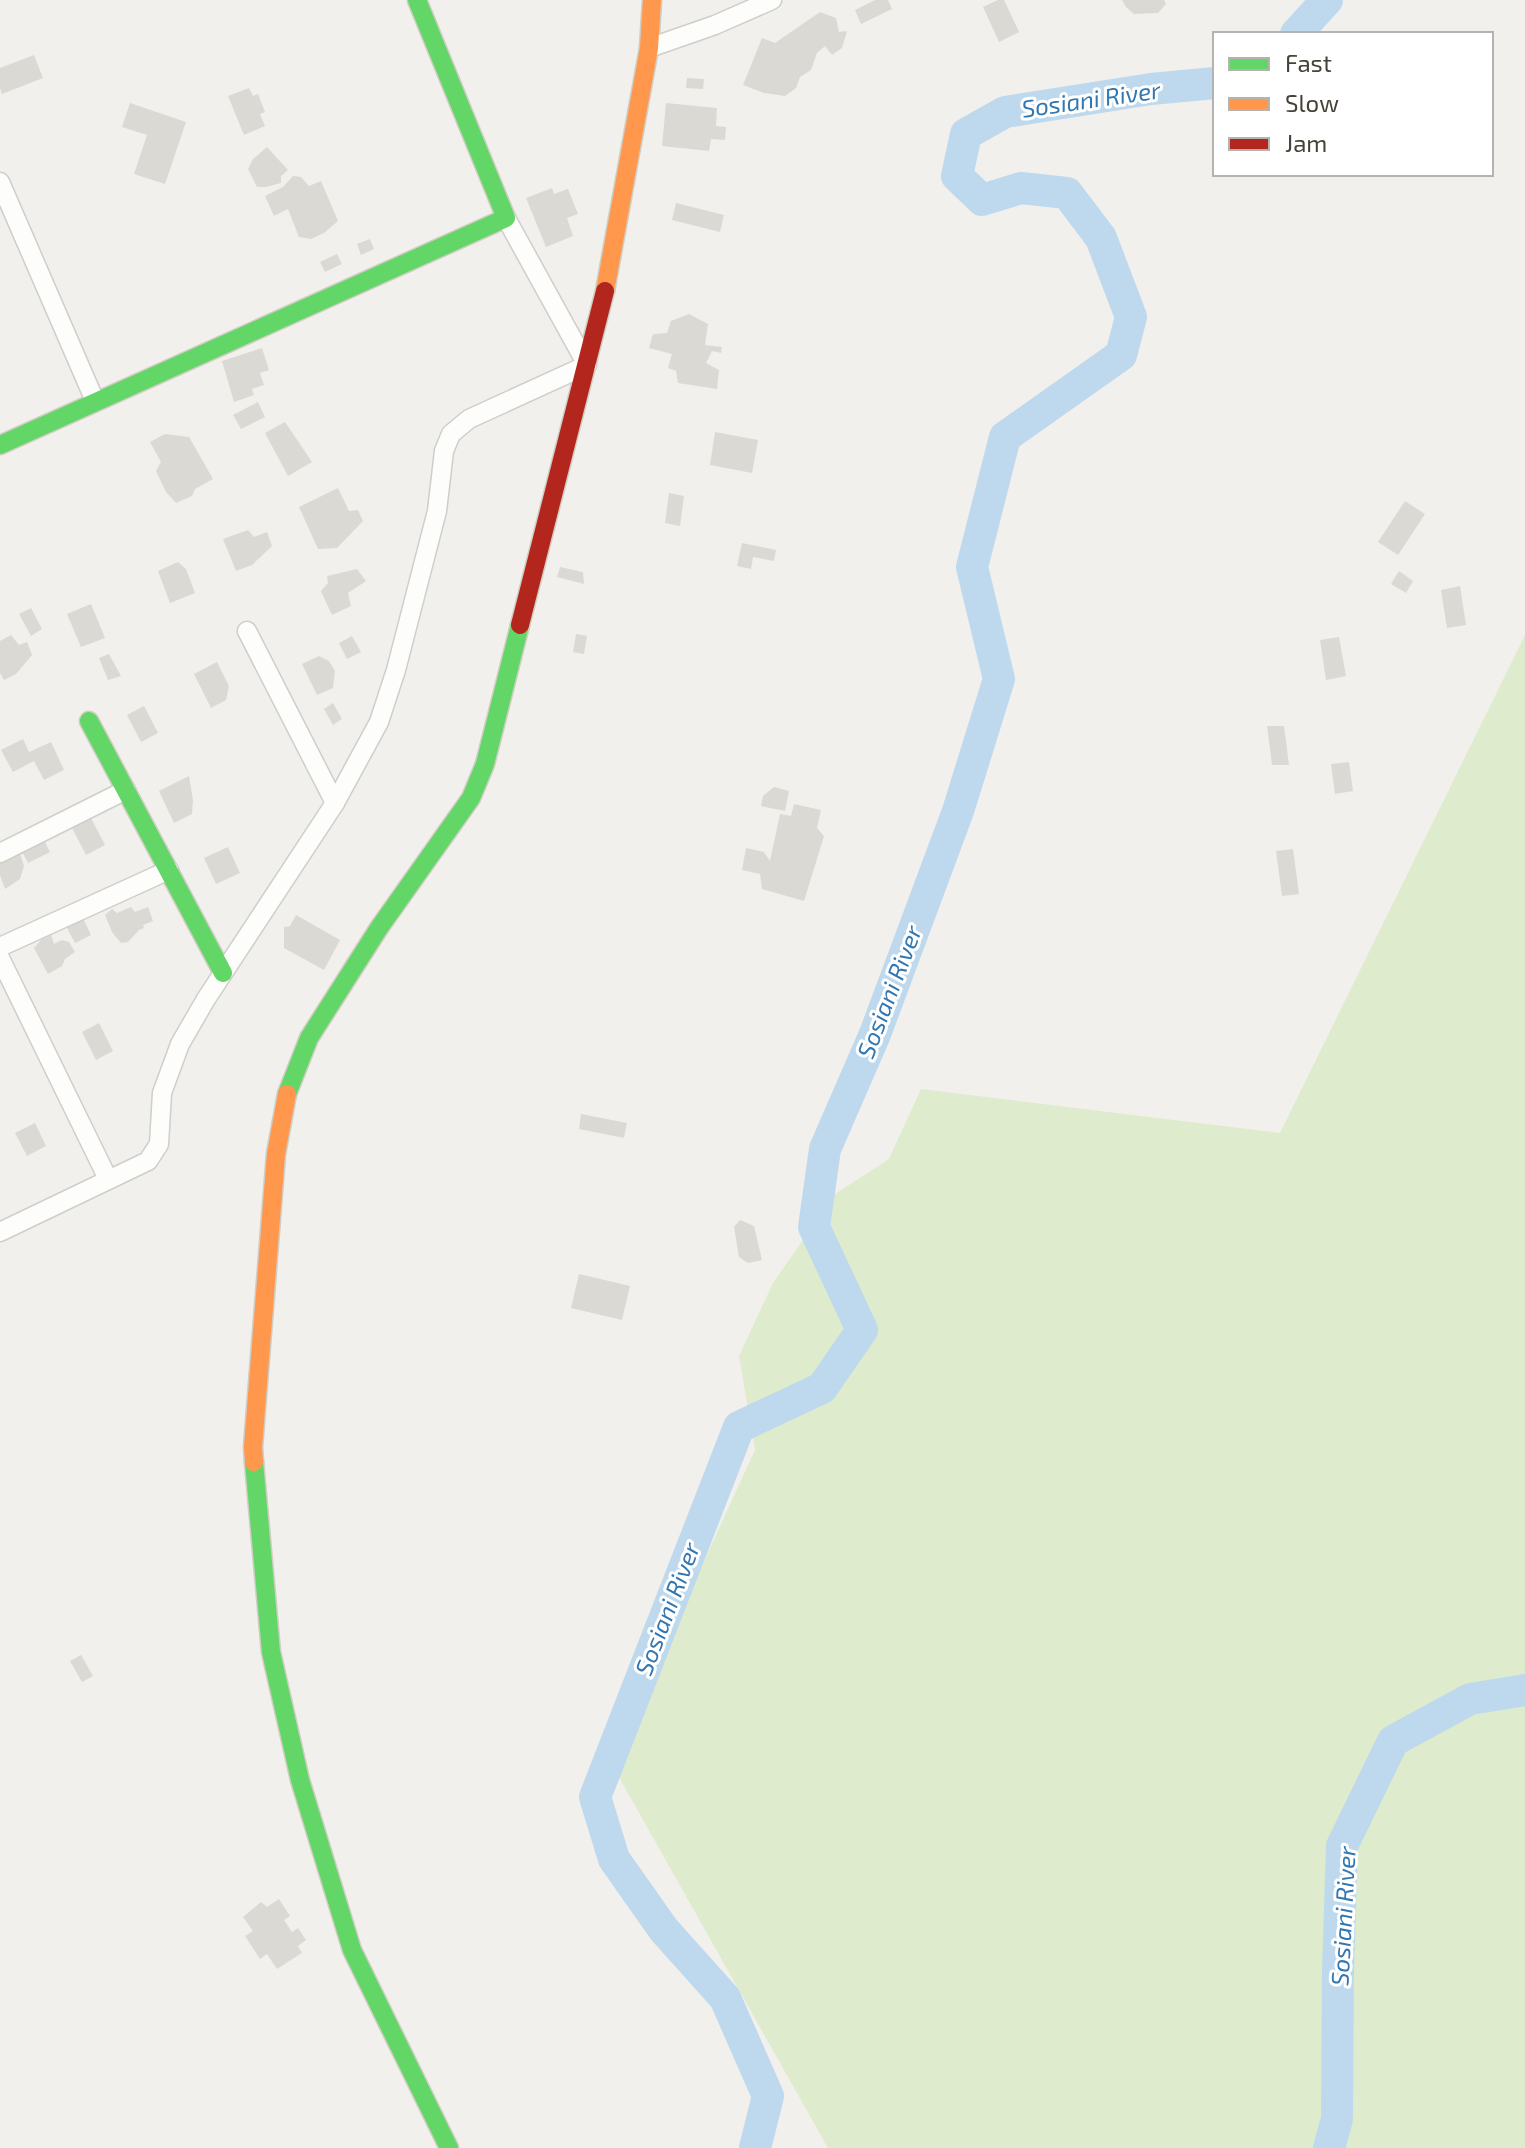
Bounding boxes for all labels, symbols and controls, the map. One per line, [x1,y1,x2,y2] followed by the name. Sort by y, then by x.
[1213,32,1493,176] legend
[1285,48,1332,77] text: Fast
[1020,74,1162,123] water label: Sosiani River
[1285,88,1339,117] text: Slow
[1285,128,1327,157] text: Jam
[850,921,927,1062] water label: Sosiani River
[628,1538,705,1679] water label: Sosiani River
[1324,1845,1361,1986] water label: Sosiani River

